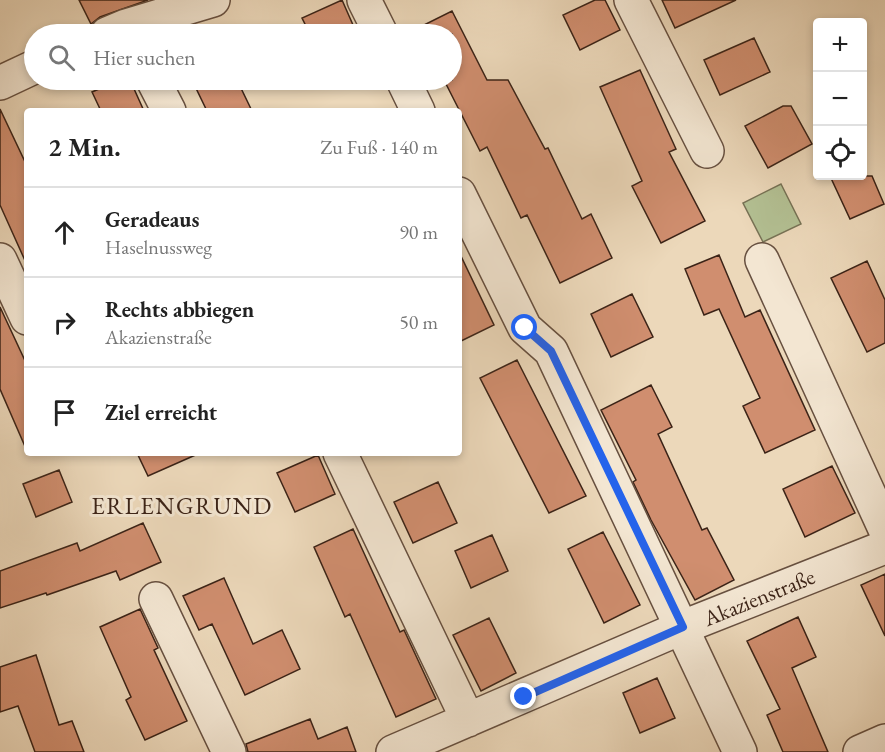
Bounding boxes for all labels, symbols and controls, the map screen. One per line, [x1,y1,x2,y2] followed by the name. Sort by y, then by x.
[813,18,867,180] map controls
[813,18,867,72] button: +
[24,24,462,90] search box
[45,41,78,74] icon: search
[93,43,196,72] text: Hier suchen
[813,72,867,126] button: −
[813,126,867,180] button: locate
[48,130,121,164] text: 2 Min.
[320,134,438,160] text: Zu Fuß · 140 m
[105,205,199,234] text: Geradeaus
[48,216,81,249] icon: ahead
[399,219,438,245] text: 90 m
[105,234,212,260] text: Haselnussweg
[105,295,254,324] text: Rechts abbiegen
[48,306,81,339] icon: right
[399,309,438,335] text: 50 m
[511,314,537,340] route start
[105,324,212,350] text: Akazienstraße
[48,396,81,429] icon: arrive
[105,398,217,427] text: Ziel erreicht
[91,490,273,521] district label: ERLENGRUND
[698,562,820,633] street label: Akazienstraße
[510,683,536,709] route end

